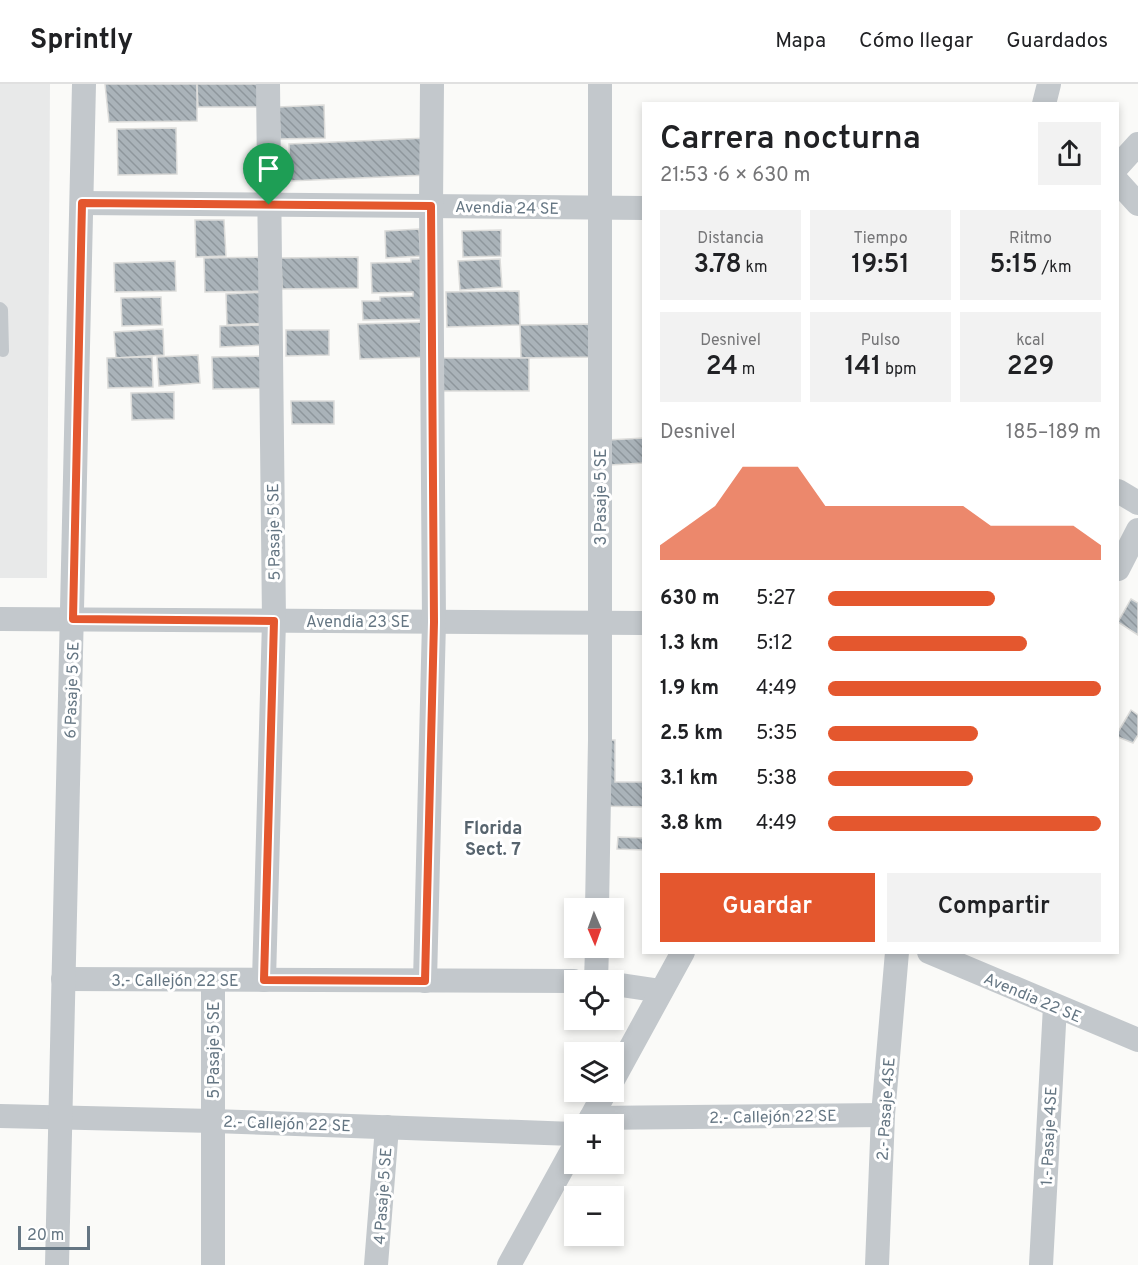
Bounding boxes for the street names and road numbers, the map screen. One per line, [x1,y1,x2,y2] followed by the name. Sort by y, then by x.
[455,198,559,220] street label: Avendia 24 SE
[592,448,612,546] street label: 3 Pasaje 5 SE
[264,483,286,581] street label: 5 Pasaje 5 SE
[306,613,410,633] street label: Avendia 23 SE
[61,641,85,739] street label: 6 Pasaje 5 SE
[980,969,1084,1028] street label: Avendia 22 SE
[111,972,239,992] street label: 3.- Callejón 22 SE
[205,1001,225,1099] street label: 5 Pasaje 5 SE
[873,1057,901,1161] street label: 2.- Pasaje 4SE
[1037,1086,1063,1186] street label: 1.- Pasaje 4SE
[709,1107,837,1129] street label: 2.- Callejón 22 SE
[223,1113,351,1137] street label: 2.- Callejón 22 SE
[371,1147,397,1245] street label: 4 Pasaje 5 SE

